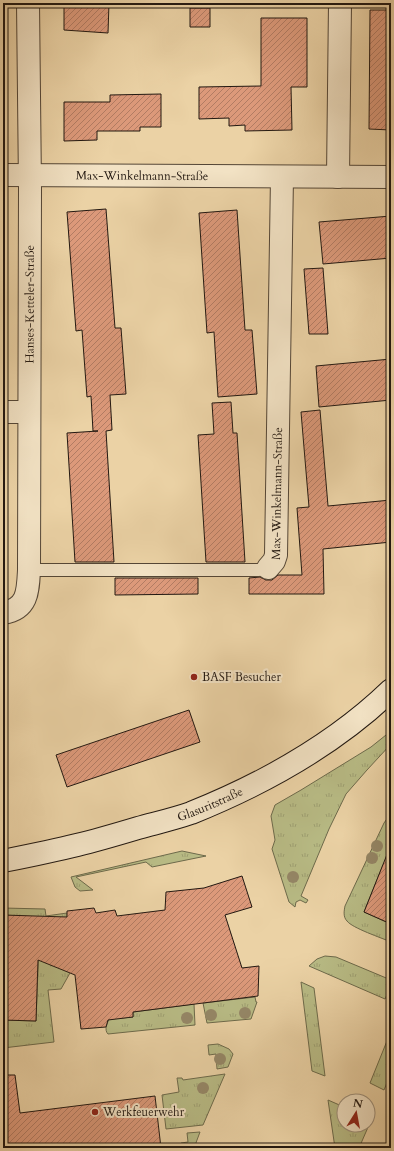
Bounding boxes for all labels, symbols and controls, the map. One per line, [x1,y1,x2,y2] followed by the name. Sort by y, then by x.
[76,167,208,184] street label: Max-Winkelmann-Straße
[22,245,38,364] street label: Hanses-Ketteler-Straße
[268,427,286,560] street label: Max-Winkelmann-Straße
[202,669,281,685] place label: BASF Besucher
[189,672,199,682] marker: BASF Besucher
[175,783,246,825] street label: Glasuritstraße
[336,1093,376,1133] north arrow
[352,1095,364,1112] text: N
[102,1104,185,1120] place label: Werkfeuerwehr
[90,1107,100,1117] marker: Werkfeuerwehr

